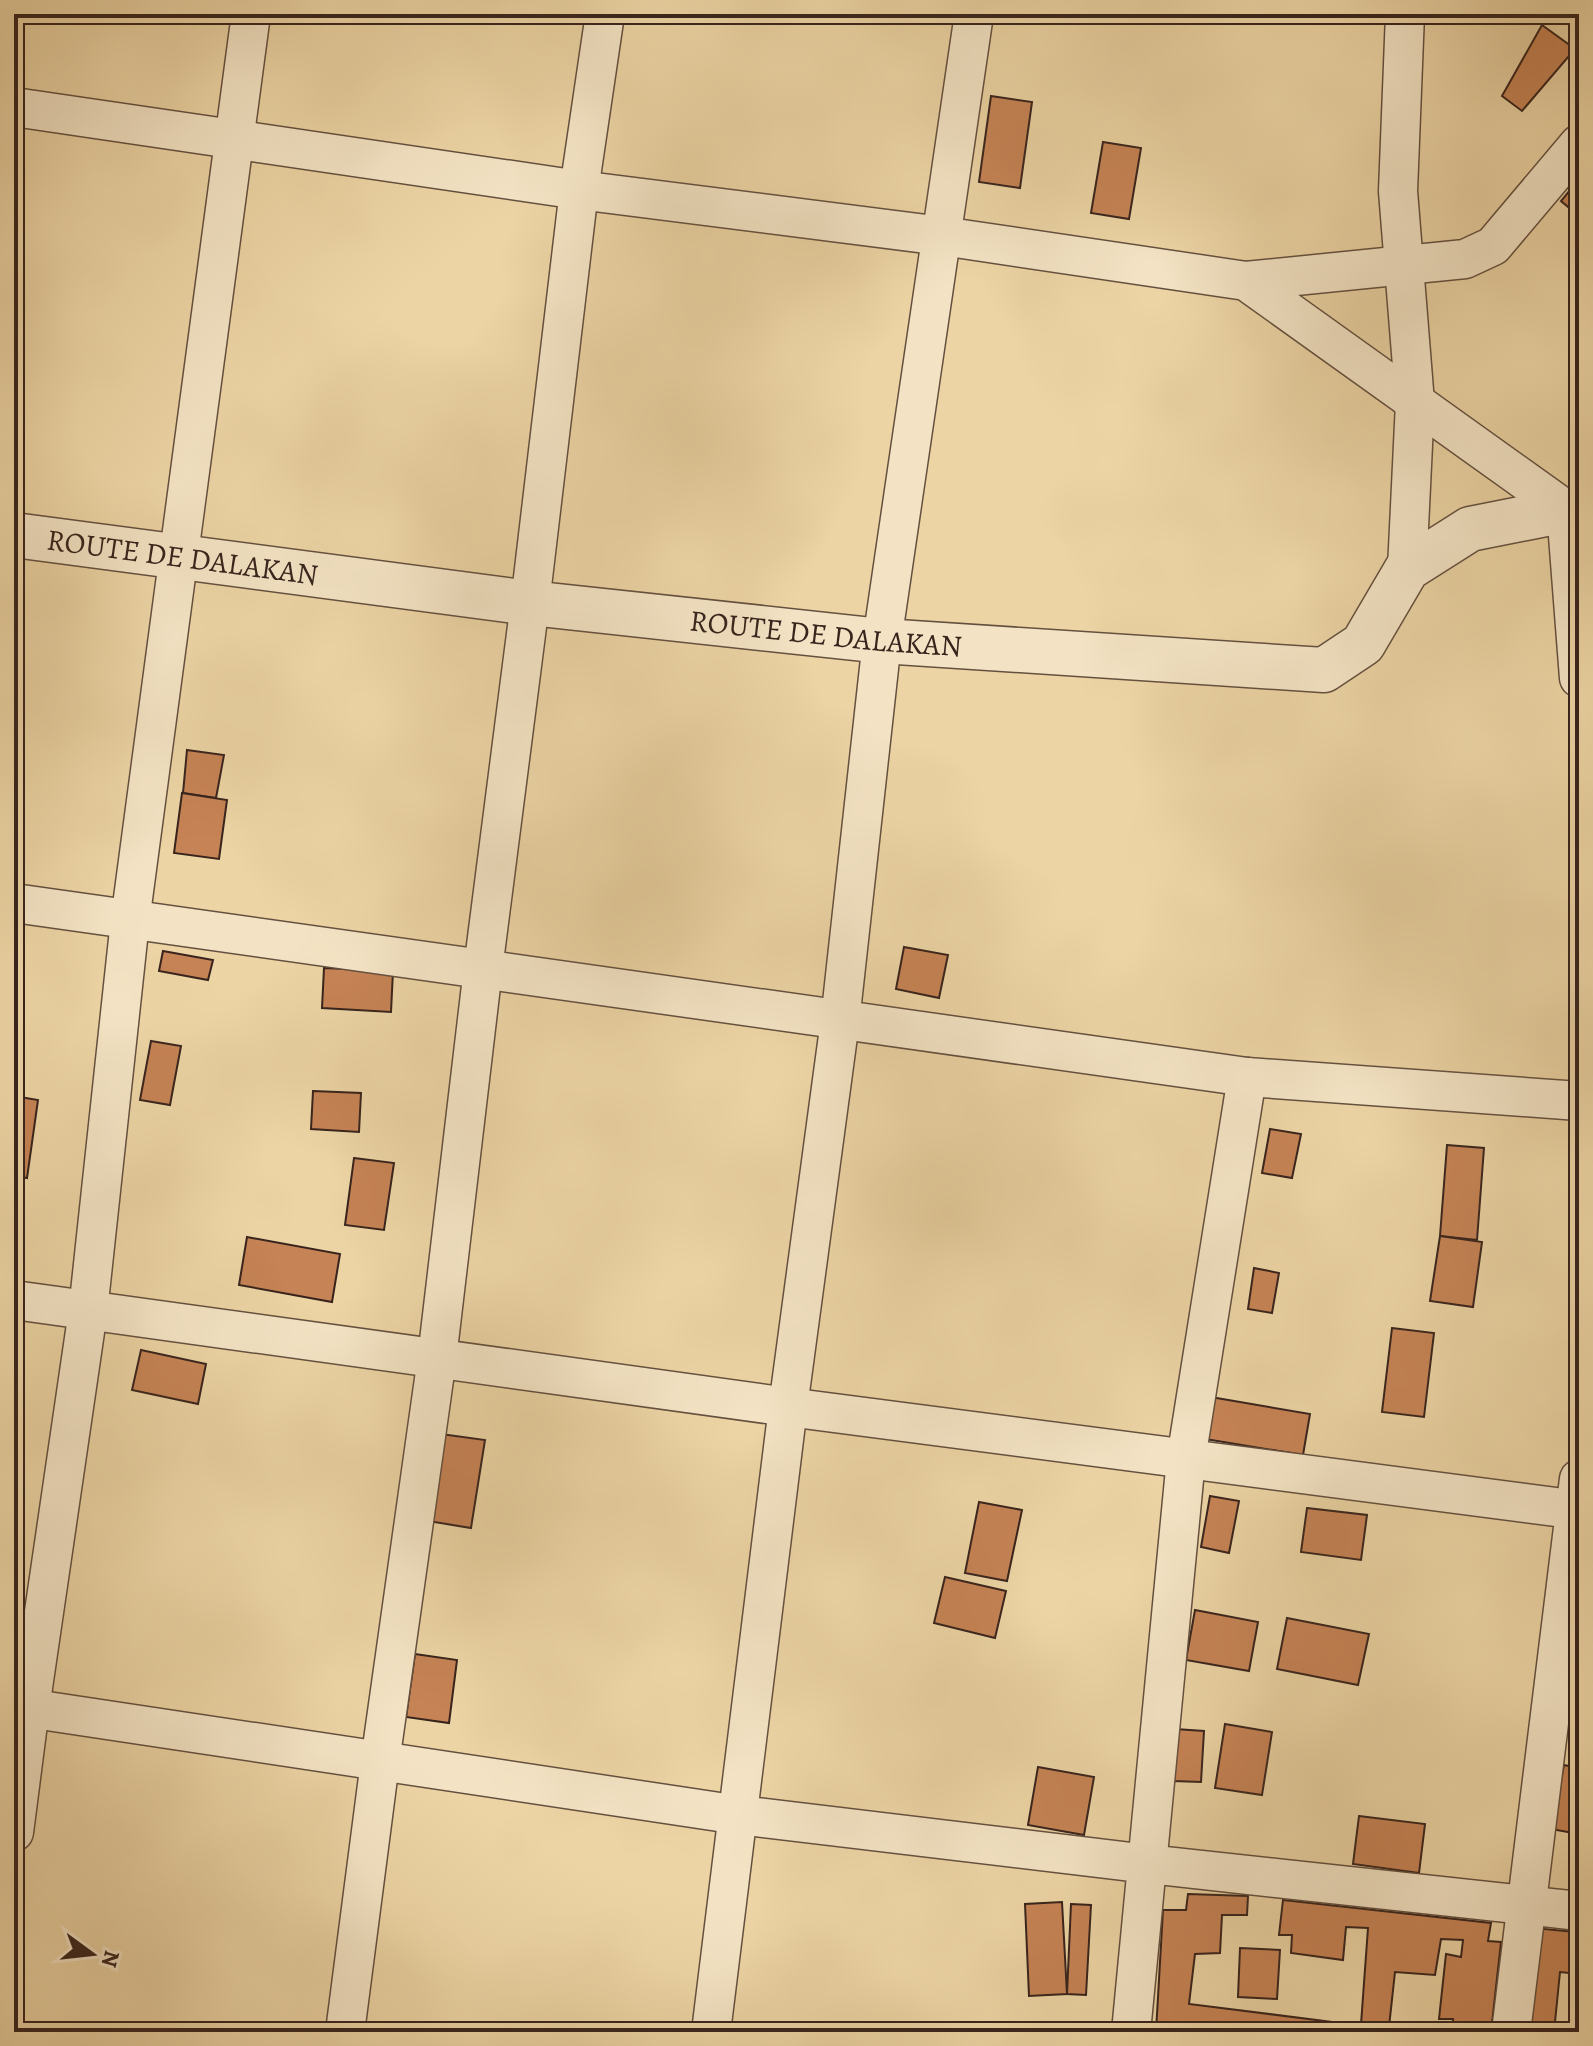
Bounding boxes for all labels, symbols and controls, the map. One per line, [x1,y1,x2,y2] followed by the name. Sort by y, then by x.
[44,520,321,595] street label: ROUTE DE DALAKAN
[688,600,963,666] street label: ROUTE DE DALAKAN
[52,1914,132,1994] north arrow
[94,1947,127,1971] text: N

